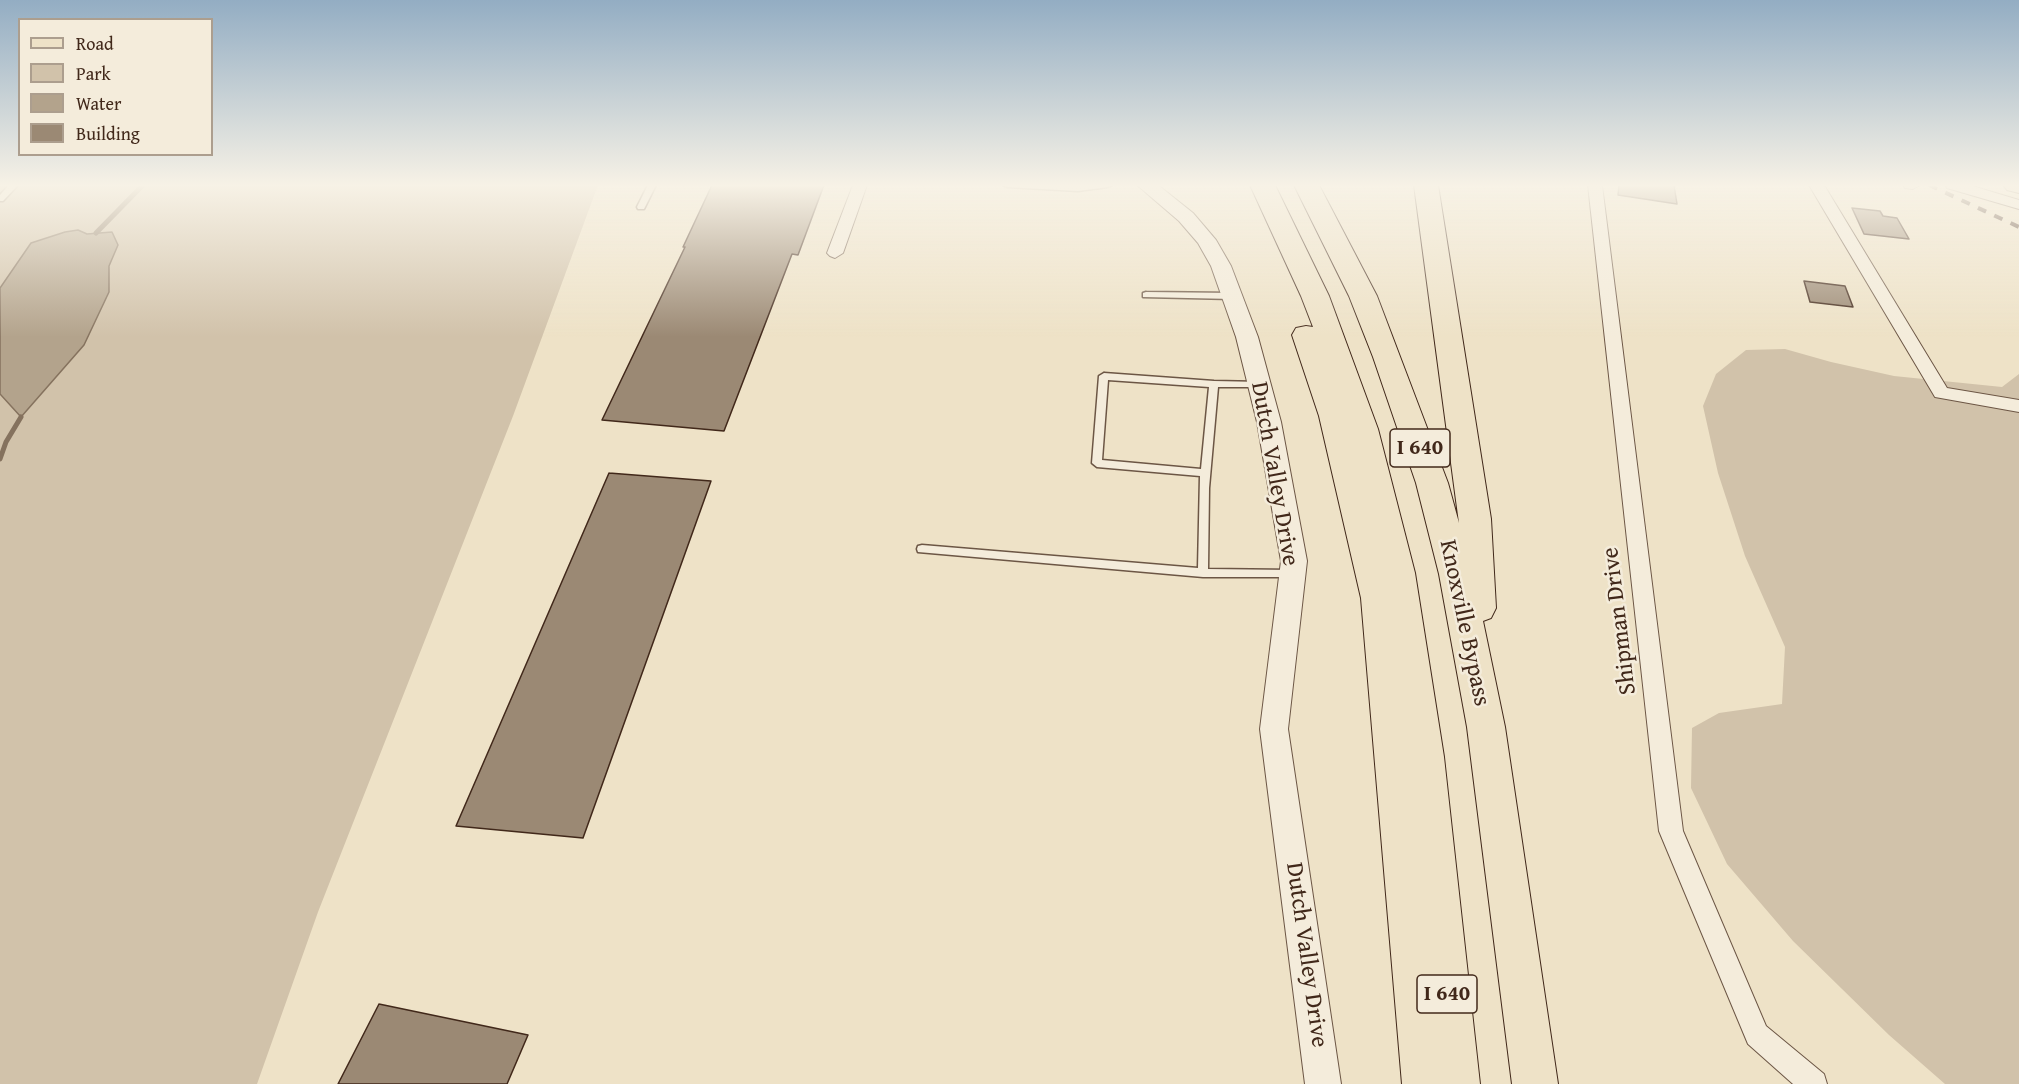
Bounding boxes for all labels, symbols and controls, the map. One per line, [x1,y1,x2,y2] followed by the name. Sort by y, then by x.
[18,18,213,156] legend
[76,30,114,57] text: Road
[76,60,111,87] text: Park
[76,90,121,117] text: Water
[76,120,140,147] text: Building
[1244,380,1304,568] street label: Dutch Valley Drive
[1390,429,1450,467] road number: I 640
[1432,537,1496,709] street label: Knoxville Bypass
[1597,546,1643,696] street label: Shipman Drive
[1279,861,1333,1049] street label: Dutch Valley Drive
[1417,975,1477,1013] road number: I 640

